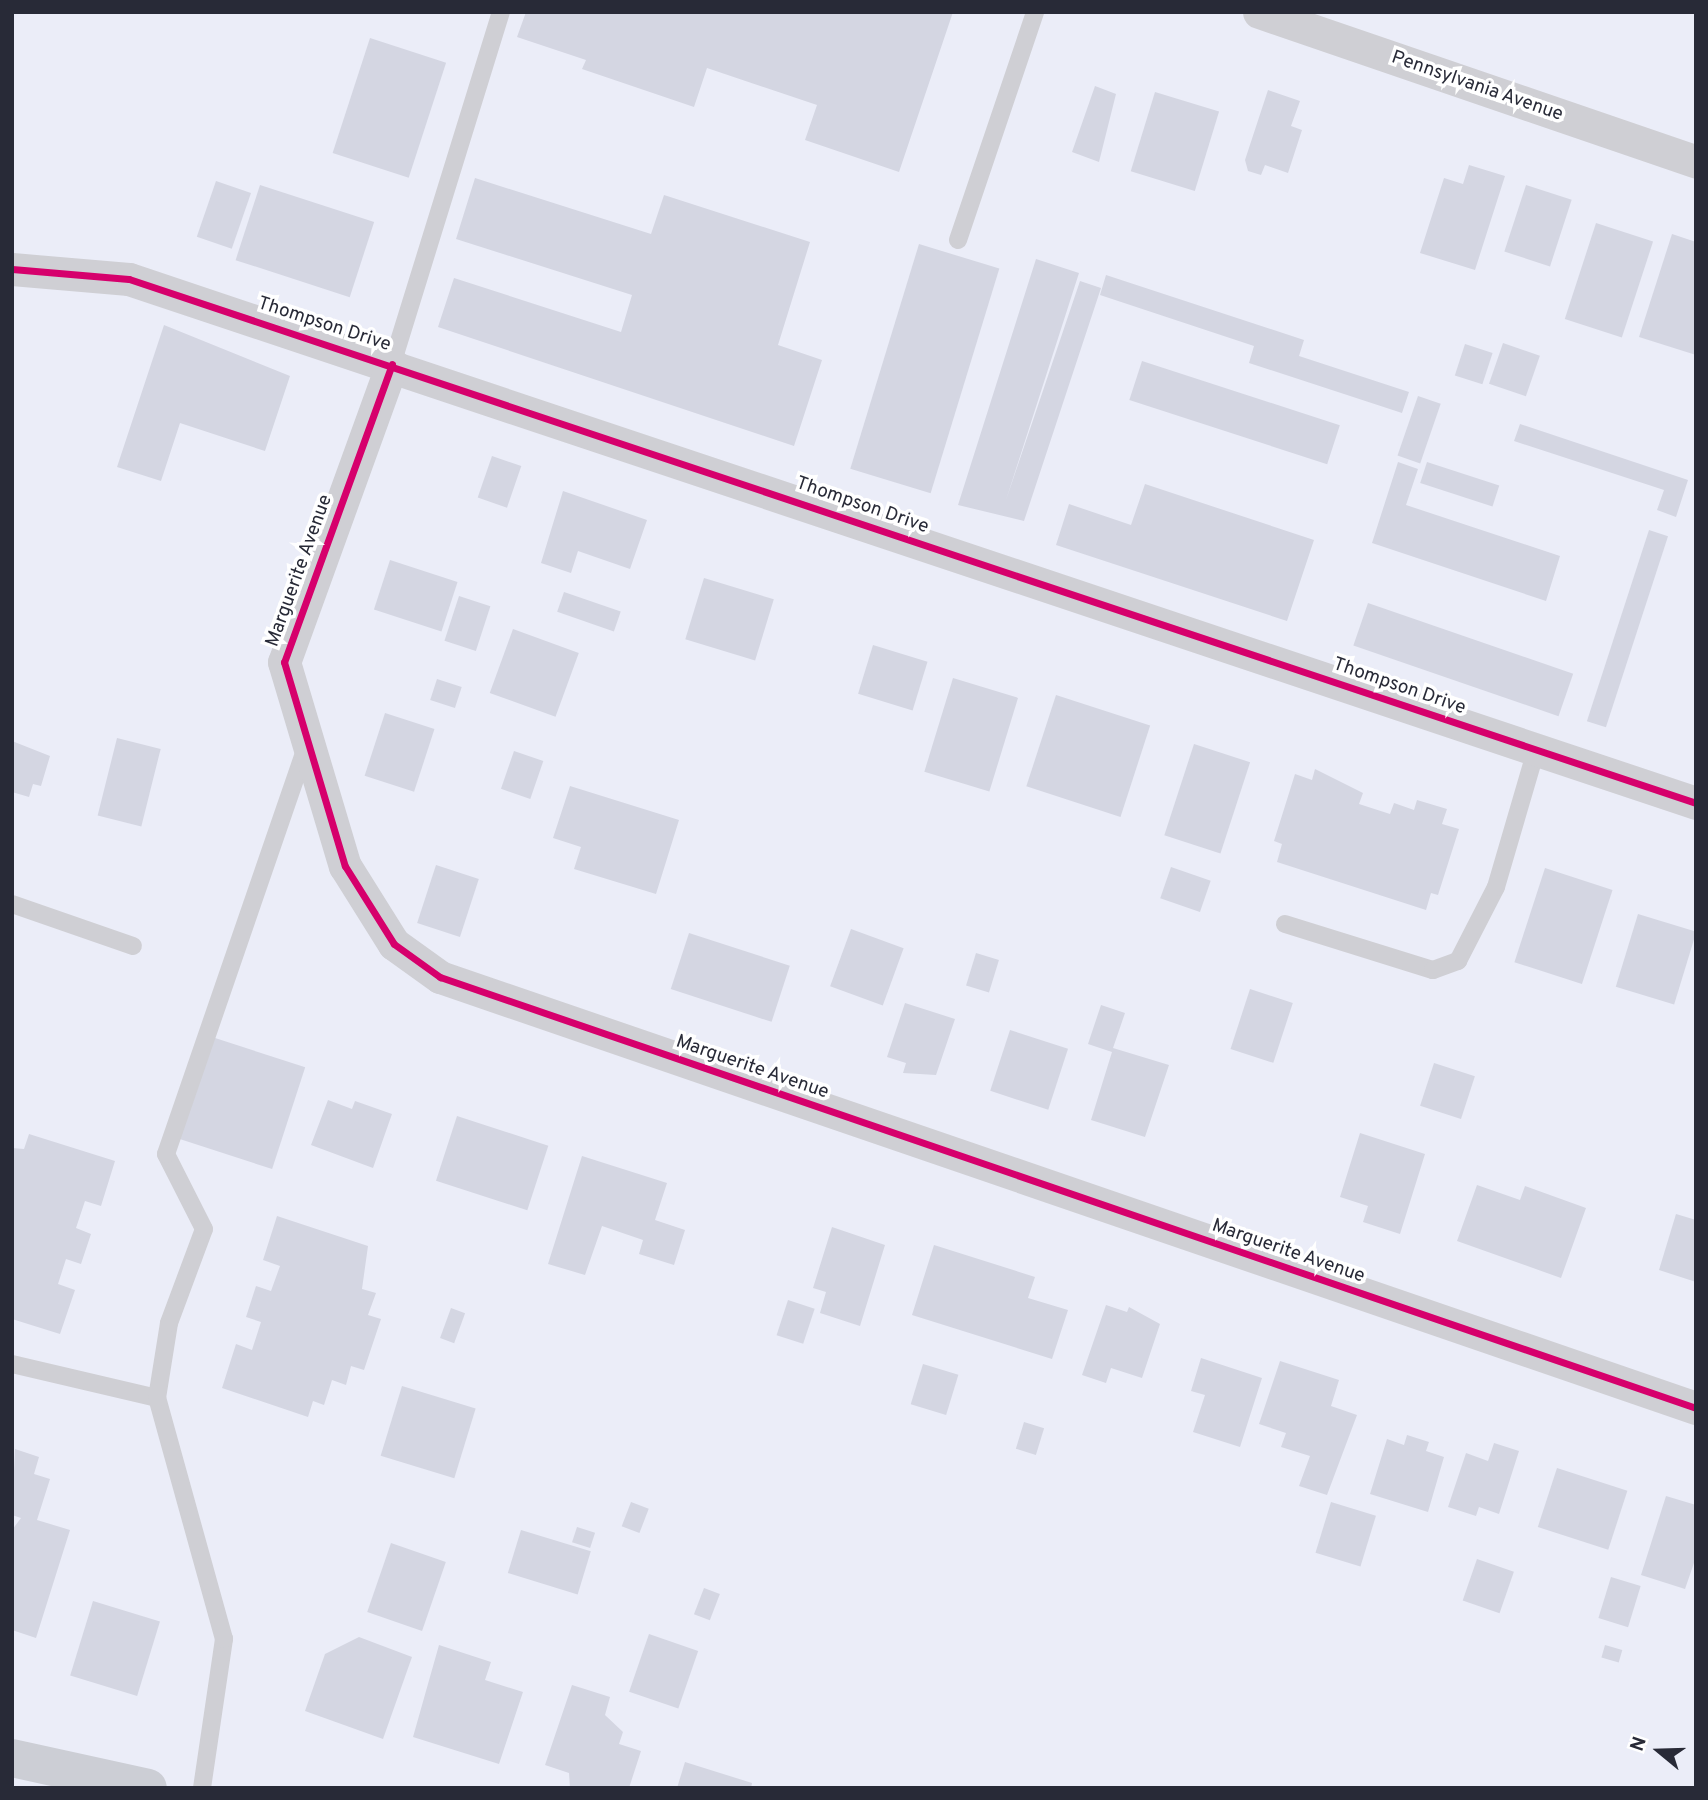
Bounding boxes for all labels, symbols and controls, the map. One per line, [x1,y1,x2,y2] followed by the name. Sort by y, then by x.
[1388,47,1566,127] street label: Pennsylvania Avenue
[254,293,394,357] street label: Thompson Drive
[793,473,931,539] street label: Thompson Drive
[262,492,338,650] street label: Marguerite Avenue
[1330,654,1468,720] street label: Thompson Drive
[672,1031,832,1105] street label: Marguerite Avenue
[1208,1215,1368,1289] street label: Marguerite Avenue
[1624,1716,1694,1786] north arrow
[1626,1734,1653,1755] text: N

